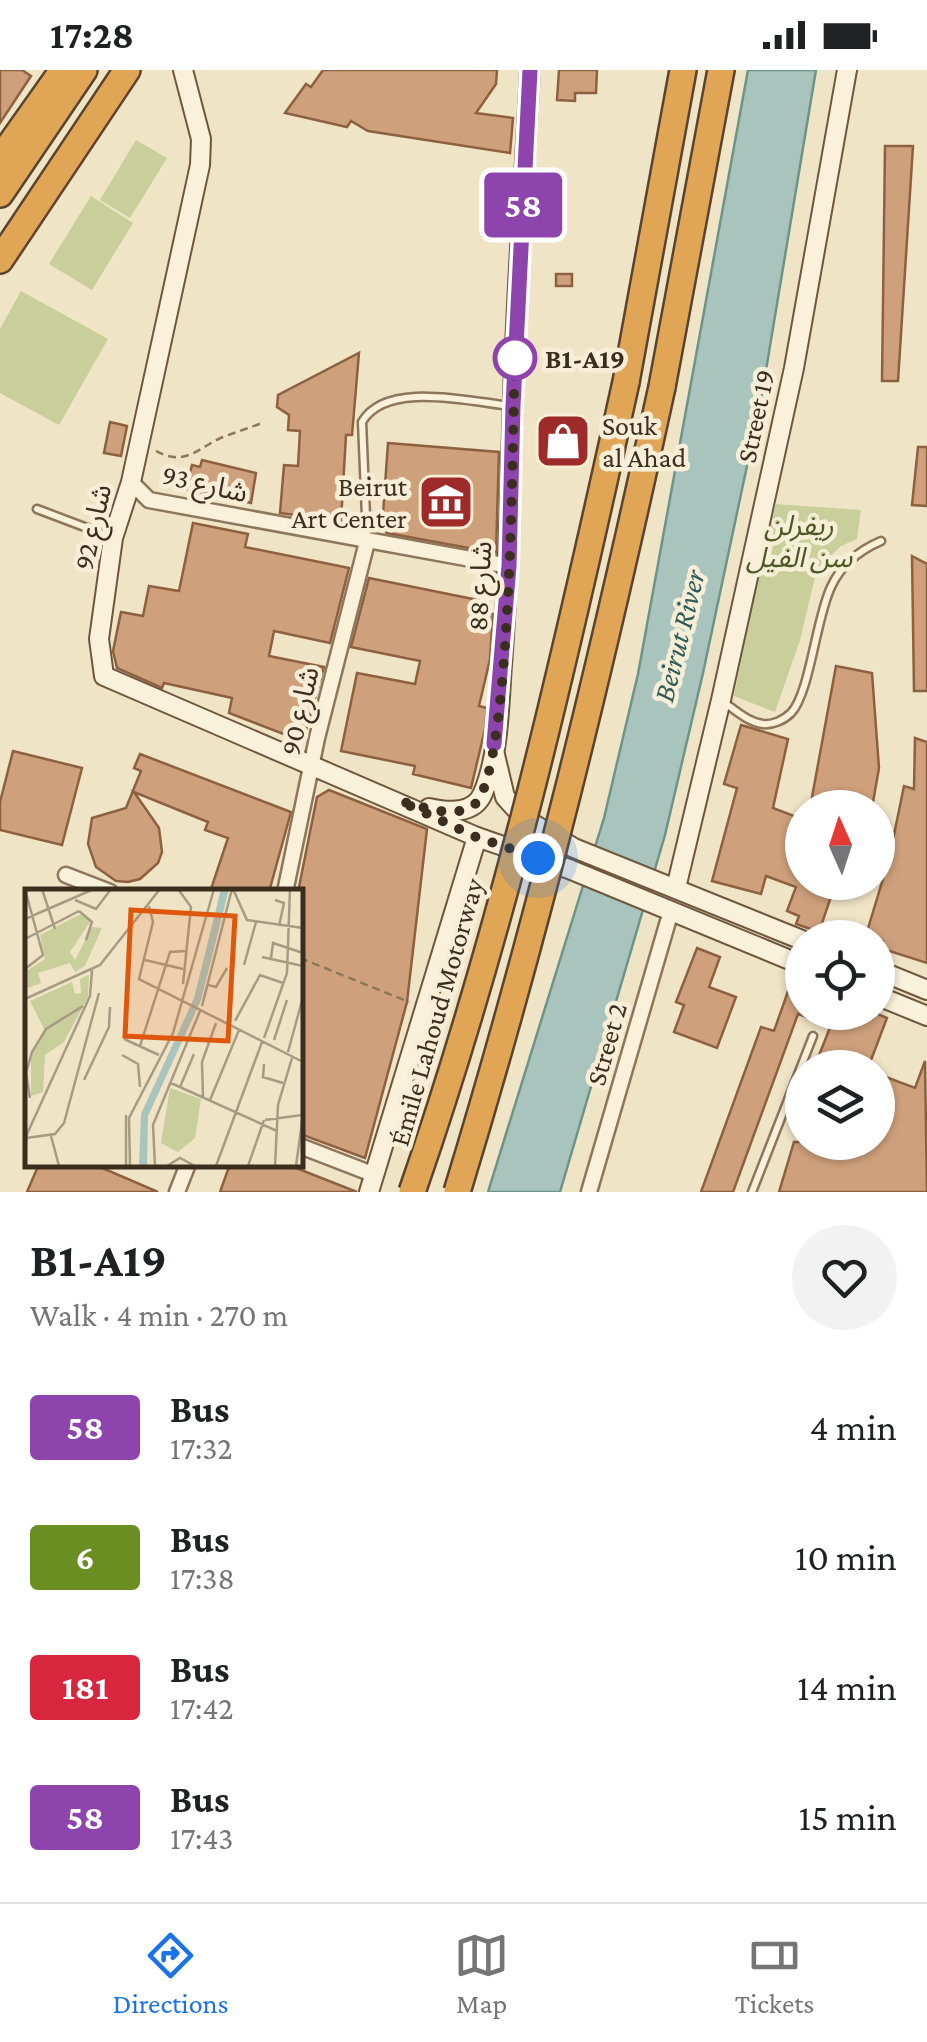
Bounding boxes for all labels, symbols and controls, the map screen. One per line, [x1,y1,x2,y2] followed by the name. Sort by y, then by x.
[50,14,134,56] text: 17:28
[478,172,568,238] line badge: 58
[504,186,542,225] text: 58
[494,337,536,379] marker: B1-A19
[545,343,625,374] place label: B1-A19
[731,367,780,465] street label: Street 19
[602,410,686,473] place label: Souk al Ahad
[533,411,593,471] shop icon: Souk al Ahad
[158,459,251,513] street label: شارع 93
[292,471,408,534] place label: Beirut Art Center
[416,472,476,532] museum icon: Beirut Art Center
[68,481,122,574] street label: شارع 92
[746,510,853,574] park label: ريفرلن سن الفيل
[462,540,502,632] street label: شارع 88
[646,565,711,705] water label: Beirut River
[274,664,330,760] street label: شارع 90
[785,790,895,900] north arrow
[785,790,895,1160] map controls
[513,833,563,883] your location
[383,874,490,1149] street label: Émile Lahoud Motorway
[25,889,302,1167] inset map
[785,920,895,1030] button: locate
[580,999,633,1089] street label: Street 2
[785,1050,895,1160] button: layers
[792,1225,897,1330] button: heart
[30,1233,167,1286] text: B1-A19
[30,1297,288,1333] text: Walk · 4 min · 270 m
[170,1388,229,1430] text: Bus
[810,1406,897,1448] text: 4 min
[66,1408,104,1447] text: 58
[170,1430,233,1466] text: 17:32
[170,1518,229,1560] text: Bus
[795,1536,897,1578] text: 10 min
[75,1538,95,1577] text: 6
[170,1560,235,1596] text: 17:38
[170,1648,229,1690] text: Bus
[797,1666,897,1708] text: 14 min
[62,1668,108,1707] text: 181
[170,1690,234,1726] text: 17:42
[170,1778,229,1820] text: Bus
[798,1796,897,1838] text: 15 min
[66,1798,104,1837] text: 58
[170,1820,233,1856] text: 17:43
[113,1928,229,2019] tab: Directions
[454,1928,509,2019] tab: Map
[735,1928,814,2019] tab: Tickets

